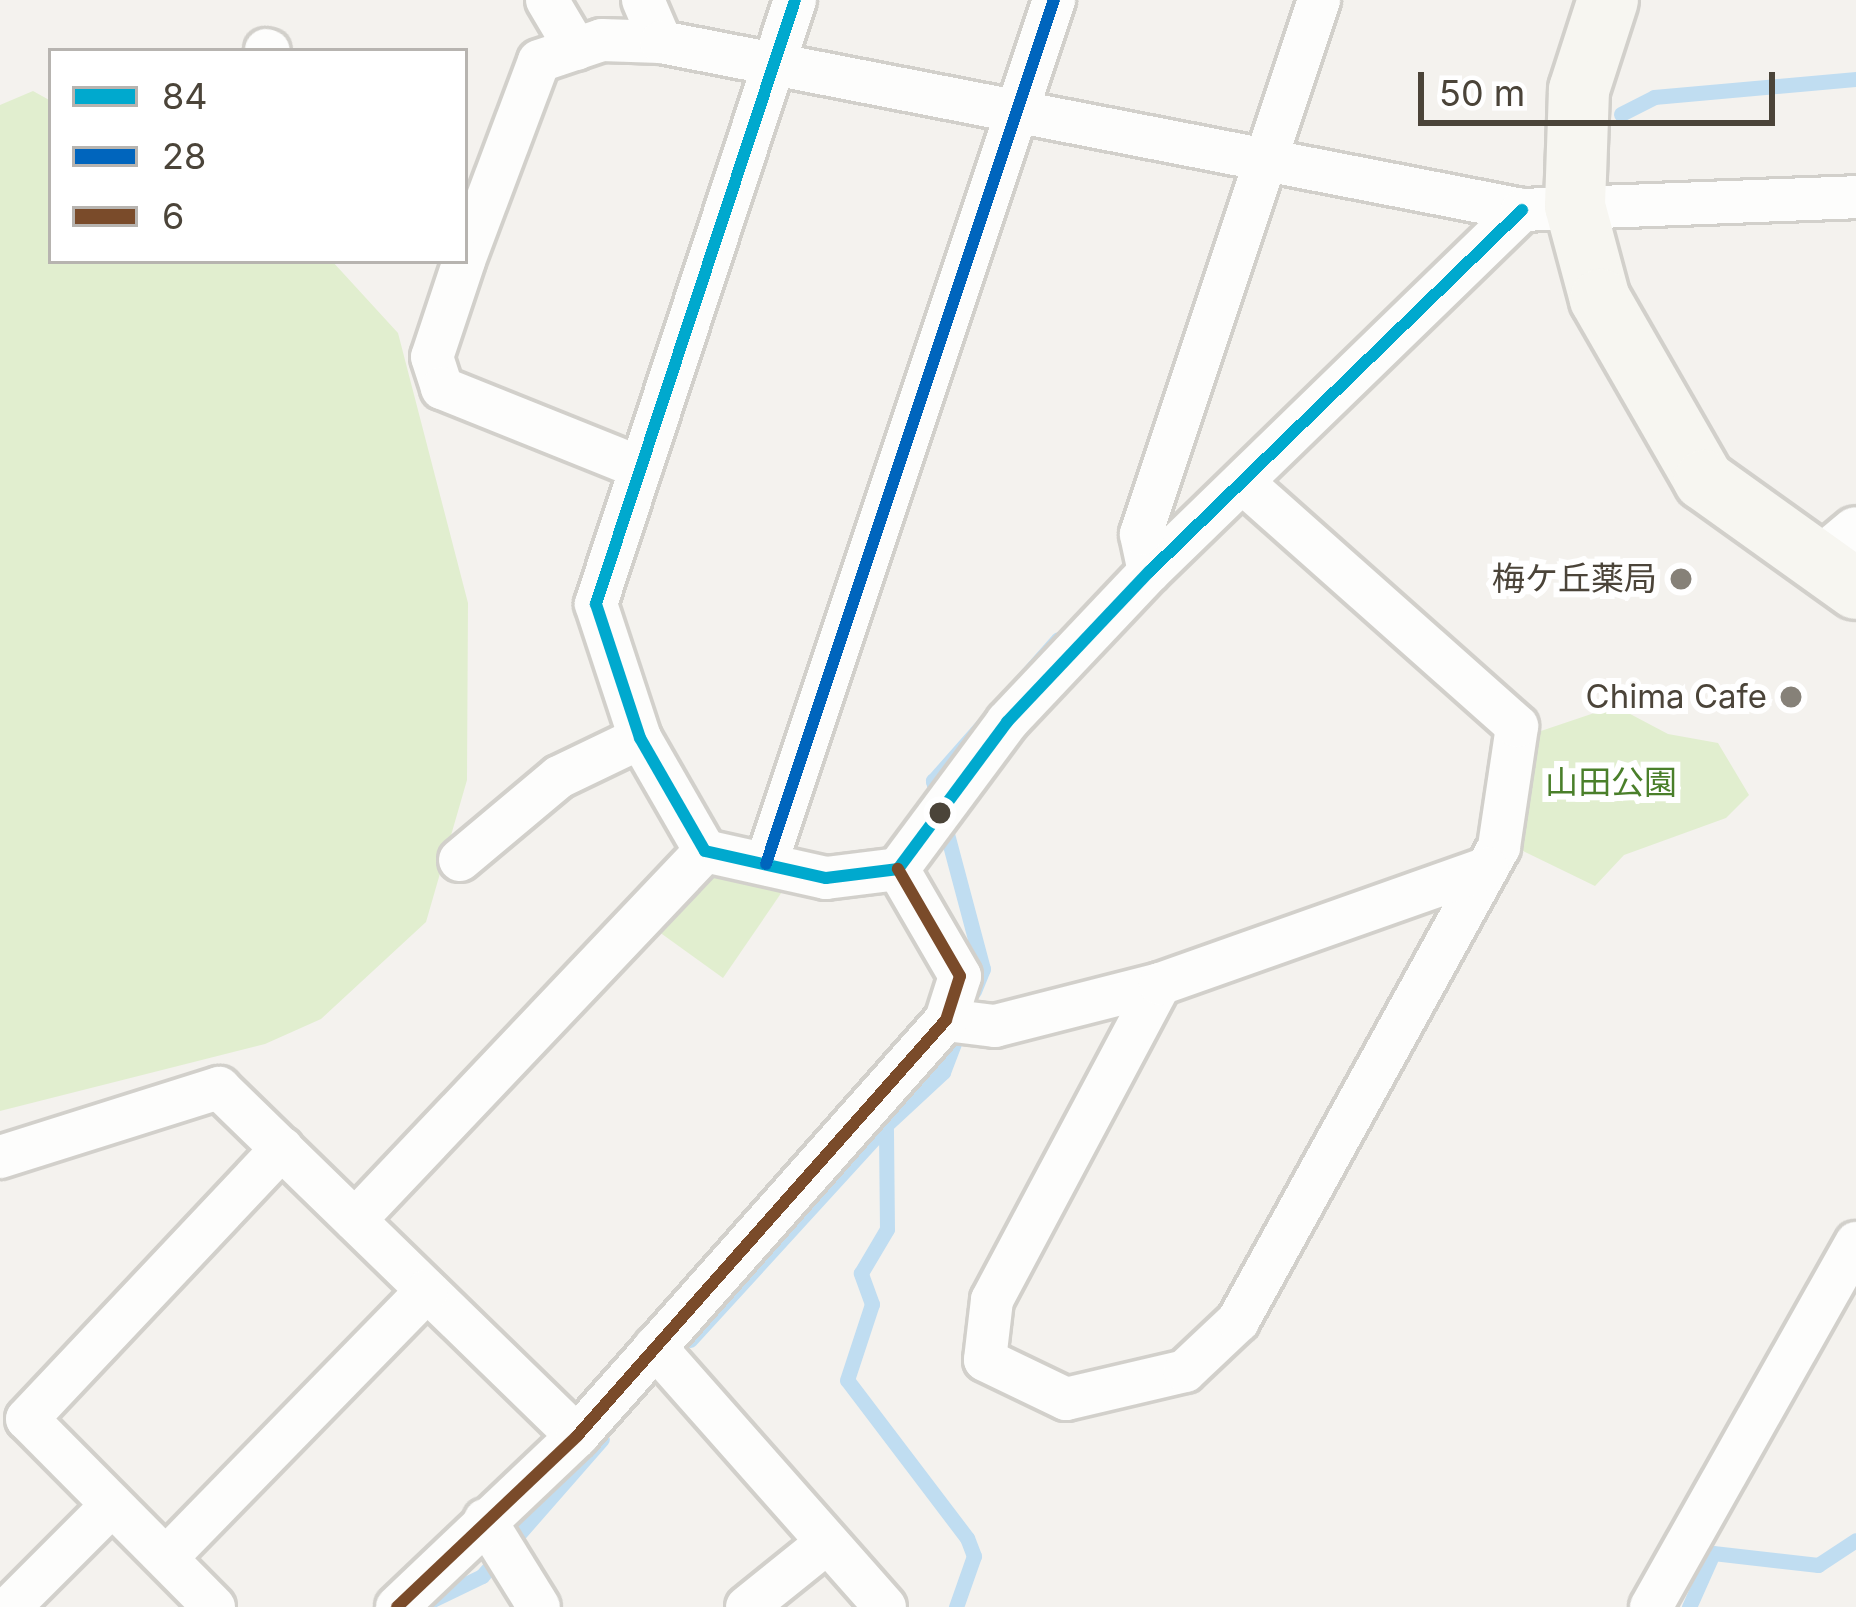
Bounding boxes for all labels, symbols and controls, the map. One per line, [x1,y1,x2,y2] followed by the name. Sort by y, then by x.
[48,48,468,264] legend
[1424,48,1781,122] scale bar
[1439,71,1525,115] text: 50 m
[162,74,208,118] text: 84
[162,134,206,178] text: 28
[162,194,184,238] text: 6
[1492,559,1657,599] place label: 梅ケ丘薬局
[1668,566,1694,592] marker: 梅ケ丘薬局
[1586,677,1767,717] place label: Chima Cafe
[1778,684,1804,710] marker: Chima Cafe
[1545,763,1677,803] park label: 山田公園
[929,802,951,824] unlabelled marker

